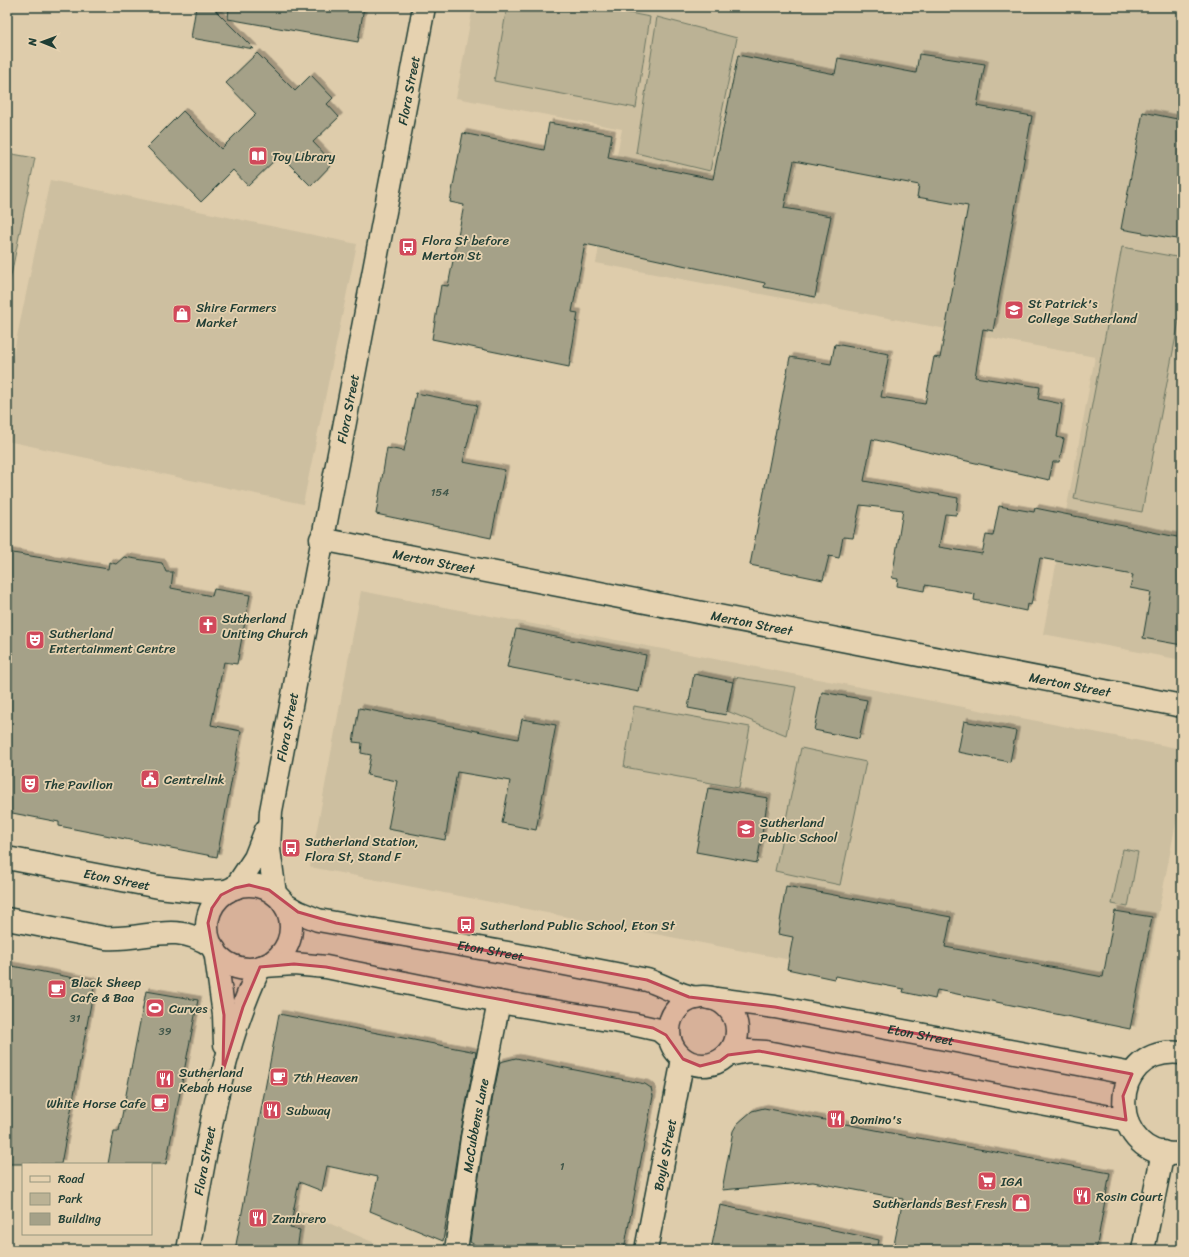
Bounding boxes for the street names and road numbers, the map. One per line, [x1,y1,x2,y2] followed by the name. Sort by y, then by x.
[391,54,426,127] street label: Flora Street
[330,372,366,445] street label: Flora Street
[391,542,477,580] street label: Merton Street
[709,603,796,642] street label: Merton Street
[1027,665,1114,704] street label: Merton Street
[269,690,305,764] street label: Flora Street
[82,861,153,897] street label: Eton Street
[456,933,526,967] street label: Eton Street
[886,1017,956,1052] street label: Eton Street
[456,1076,495,1174] street label: McCubbens Lane
[646,1117,683,1193] street label: Boyle Street
[187,1123,222,1197] street label: Flora Street

